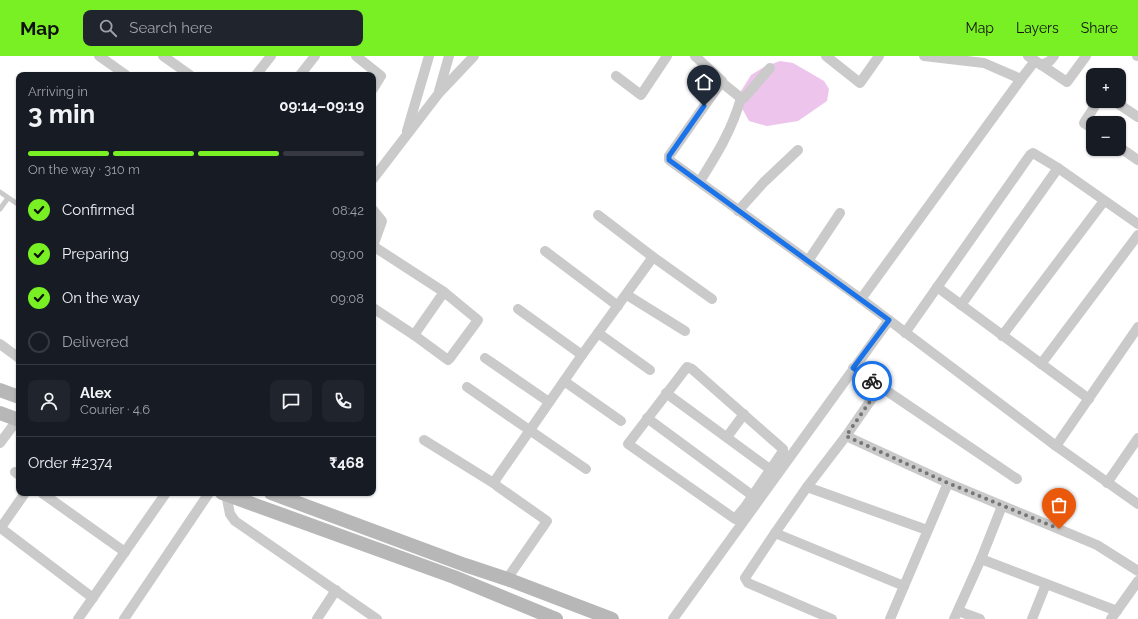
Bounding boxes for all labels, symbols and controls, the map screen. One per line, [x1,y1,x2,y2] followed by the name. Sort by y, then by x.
[83,10,363,46] search box
[20,17,59,39] text: Map
[97,17,119,39] icon: search
[129,19,213,37] text: Search here
[966,20,994,36] text: Map
[1016,20,1059,36] text: Layers
[1081,20,1118,36] text: Share
[687,65,721,106] pin
[1086,68,1126,156] map controls
[1086,68,1126,108] button: +
[693,71,715,93] icon: home
[28,84,88,99] text: Arriving in
[279,97,364,115] text: 09:14–09:19
[28,99,95,129] text: 3 min
[1086,116,1126,156] button: −
[28,162,140,177] text: On the way · 310 m
[28,199,50,221] icon: check
[62,201,135,219] text: Confirmed
[332,203,364,218] text: 08:42
[28,243,50,265] icon: check
[62,245,129,263] text: Preparing
[330,247,364,262] text: 09:00
[28,287,50,309] icon: check
[62,289,140,307] text: On the way
[330,291,364,306] text: 09:08
[62,333,129,351] text: Delivered
[852,361,892,401] courier
[861,370,883,392] icon: bike
[28,380,70,422] button: person
[270,380,312,422] button: chat
[322,380,364,422] button: phone
[80,384,111,402] text: Alex
[80,402,150,417] text: Courier · 4.6
[28,454,113,472] text: Order #2374
[329,454,364,472] text: ₹468
[1042,488,1076,529] pin
[1048,494,1070,516] icon: bag

